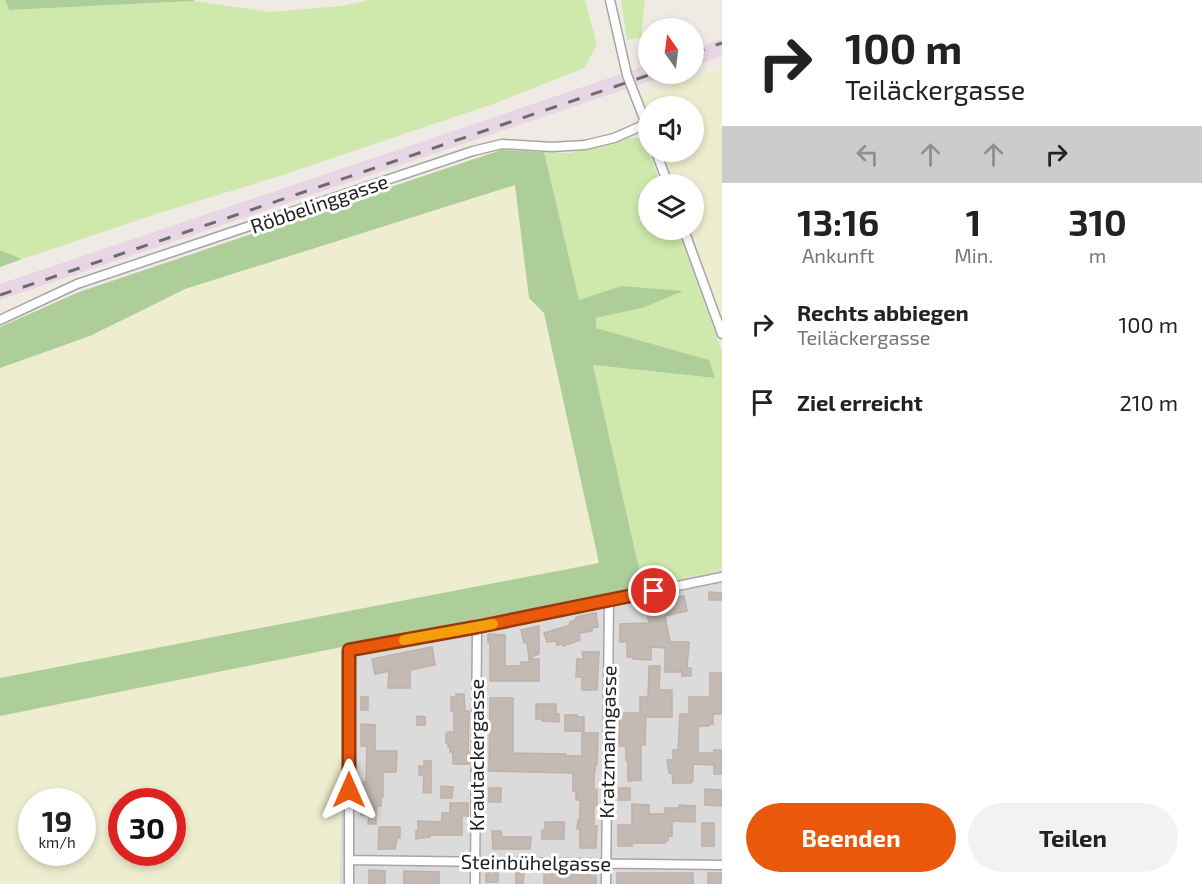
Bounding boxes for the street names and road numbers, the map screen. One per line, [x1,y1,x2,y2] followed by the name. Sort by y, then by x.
[247,168,391,238] street label: Röbbelinggasse
[594,665,620,819] street label: Kratzmanngasse
[464,679,488,831] street label: Krautackergasse
[461,849,611,875] street label: Steinbühelgasse

